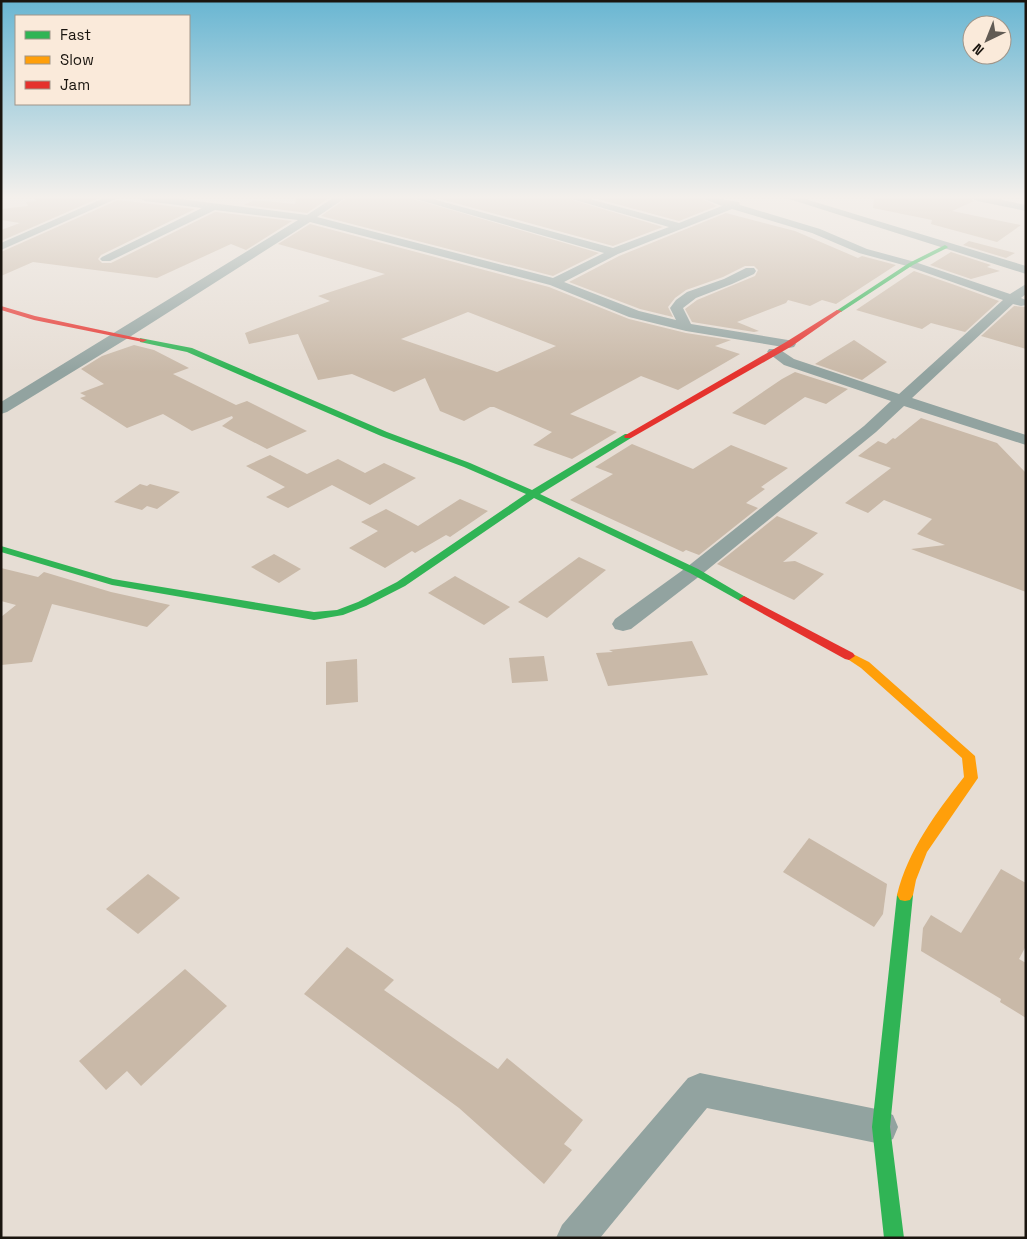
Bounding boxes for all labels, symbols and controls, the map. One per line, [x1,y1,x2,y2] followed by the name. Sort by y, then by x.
[15,15,190,105] legend
[962,15,1012,65] north arrow
[60,25,91,44] text: Fast
[969,40,988,59] text: N
[60,50,94,69] text: Slow
[60,75,90,94] text: Jam

